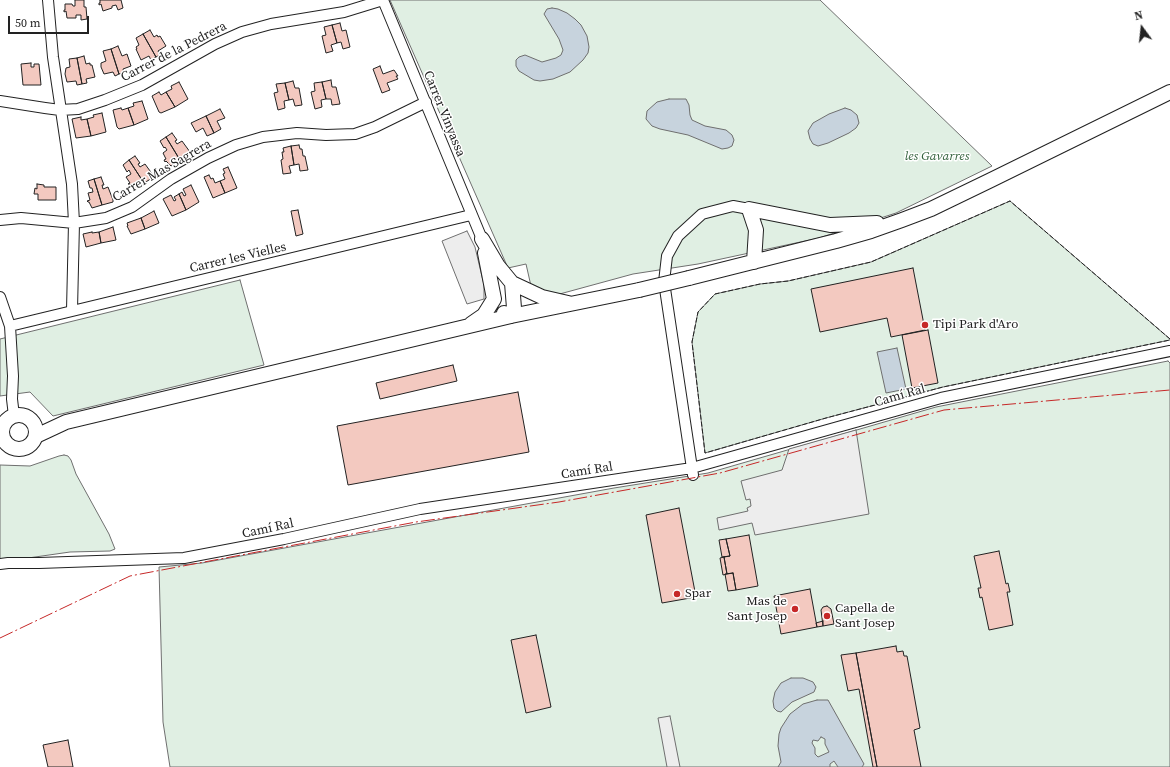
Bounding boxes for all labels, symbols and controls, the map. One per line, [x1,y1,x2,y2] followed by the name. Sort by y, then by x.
[10,8,91,34] scale bar
[1122,8,1162,48] north arrow
[1133,8,1145,24] text: N
[15,15,41,31] text: 50 m
[119,19,229,85] street label: Carrer de la Pedrera
[420,69,468,159] street label: Carrer Vinyassa
[110,136,214,206] street label: Carrer Mas Sagrera
[905,149,969,165] park label: les Gavarres
[188,239,288,277] street label: Carrer les Vielles
[933,317,1018,333] place label: Tipi Park d'Aro
[920,320,930,330] marker: Tipi Park d'Aro
[873,381,927,411] street label: Camí Ral
[560,459,614,483] street label: Camí Ral
[241,516,295,542] street label: Camí Ral
[685,586,711,602] place label: Spar
[672,589,682,599] marker: Spar
[727,594,787,625] place label: Mas de Sant Josep
[835,601,895,632] place label: Capella de Sant Josep
[790,604,800,614] marker: Mas de Sant Josep
[822,611,832,621] marker: Capella de Sant Josep

